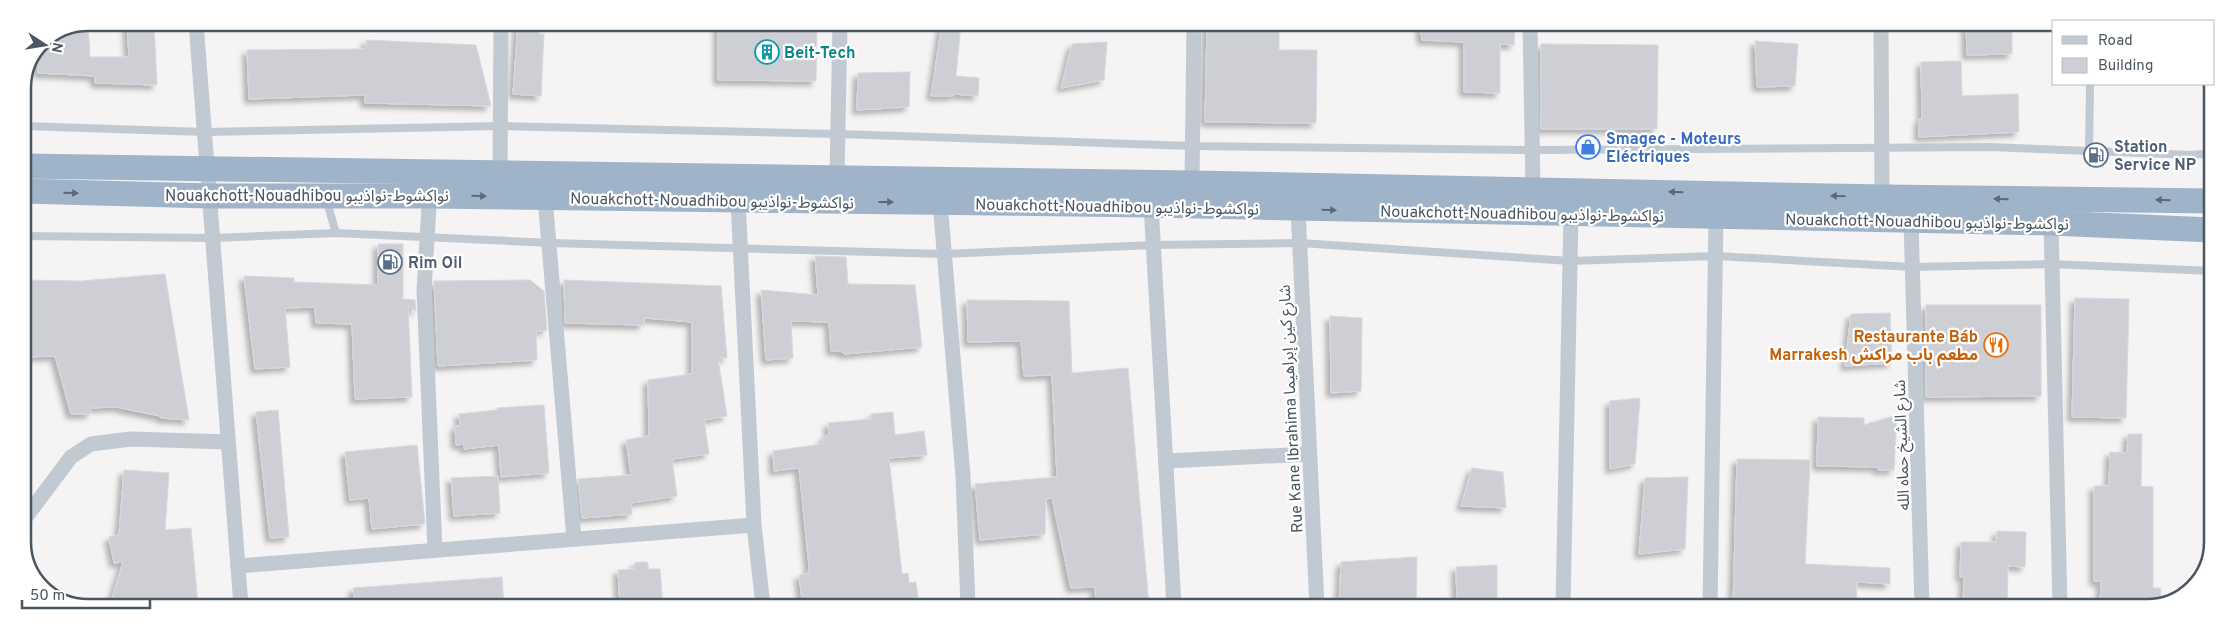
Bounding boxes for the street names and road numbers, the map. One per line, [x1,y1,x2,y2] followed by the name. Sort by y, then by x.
[165,187,449,207] street label: Nouakchott-Nouadhibou نواكشوط-نواذيبو
[570,190,854,214] street label: Nouakchott-Nouadhibou نواكشوط-نواذيبو
[975,196,1259,220] street label: Nouakchott-Nouadhibou نواكشوط-نواذيبو
[1380,203,1664,227] street label: Nouakchott-Nouadhibou نواكشوط-نواذيبو
[1785,211,2069,235] street label: Nouakchott-Nouadhibou نواكشوط-نواذيبو
[1276,284,1309,534] street label: Rue Kane Ibrahima شارع كين إبراهيما
[1891,379,1916,511] street label: شارع الشيخ حماه الله

